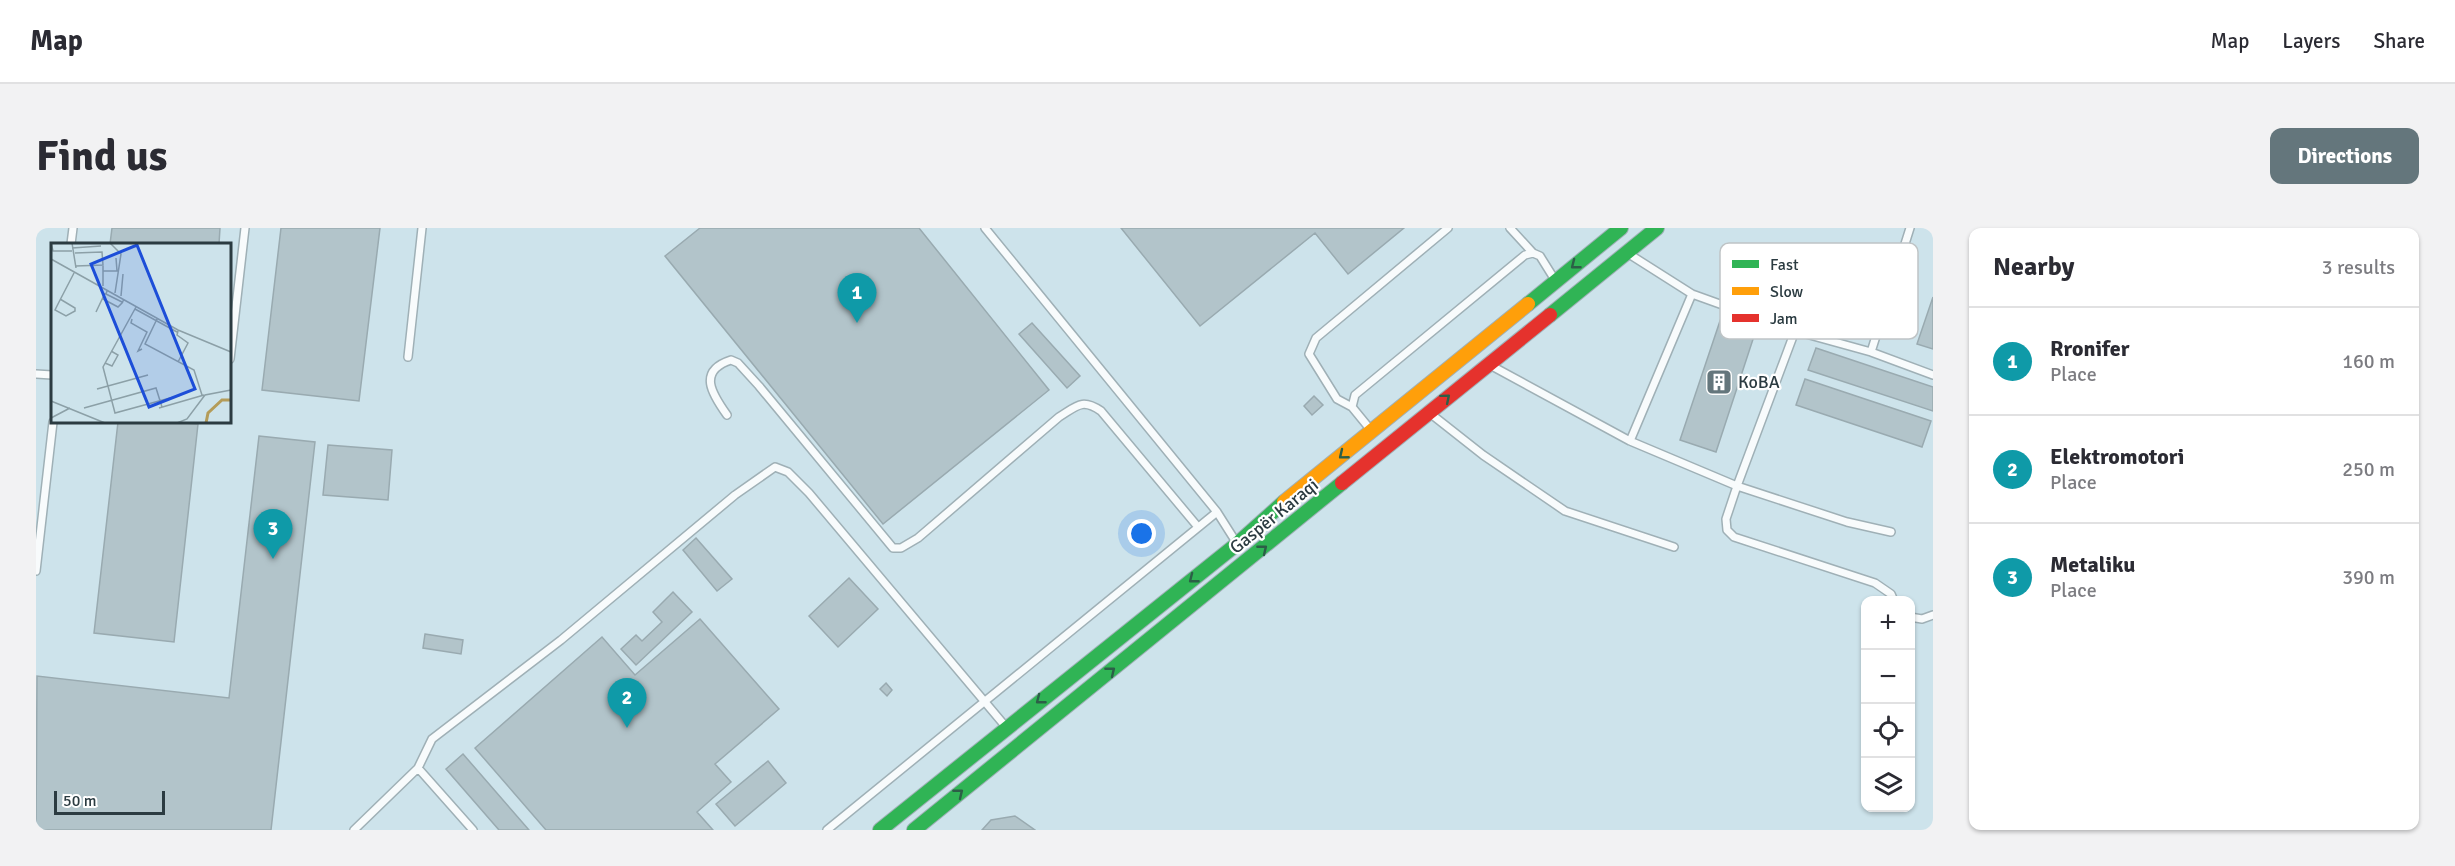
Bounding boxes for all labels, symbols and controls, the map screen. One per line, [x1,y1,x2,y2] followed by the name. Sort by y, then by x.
[30,24,83,58] text: Map
[2211,28,2249,54] text: Map
[2282,28,2340,54] text: Layers
[2373,28,2425,54] text: Share
[2270,128,2419,184] button: Directions
[36,131,167,182] text: Find us
[51,243,231,423] inset map
[1720,243,1918,339] legend
[1993,251,2074,283] text: Nearby
[1770,255,1799,275] text: Fast
[2322,255,2395,280] text: 3 results
[1571,257,1582,268] one-way arrow
[838,274,876,323] pin: 1
[1770,282,1804,302] text: Slow
[1770,309,1798,329] text: Jam
[2050,335,2129,362] text: Rronifer
[2007,349,2018,374] text: 1
[2342,349,2395,374] text: 160 m
[2050,362,2097,387] text: Place
[1704,367,1734,397] building icon: KoBA
[1738,371,1780,393] place label: KoBA
[1439,395,1450,406] one-way arrow
[2050,443,2184,470] text: Elektromotori
[1339,447,1350,458] one-way arrow
[2007,457,2018,482] text: 2
[2342,457,2395,482] text: 250 m
[2050,470,2097,495] text: Place
[1225,474,1323,558] street label: Gaspër Karaqi
[254,510,292,559] pin: 3
[1127,519,1156,548] your location
[1256,545,1267,556] one-way arrow
[2050,551,2135,578] text: Metaliku
[2007,565,2018,590] text: 3
[2342,565,2395,590] text: 390 m
[1189,571,1200,582] one-way arrow
[2050,578,2097,603] text: Place
[1861,596,1915,812] map controls
[1861,596,1915,650] button: +
[1861,650,1915,704] button: −
[1104,668,1115,679] one-way arrow
[608,678,646,728] pin: 2
[1036,693,1047,704] one-way arrow
[1861,704,1915,758] button: locate
[1861,758,1915,812] button: layers
[54,788,165,816] scale bar
[952,789,963,800] one-way arrow
[63,791,97,811] text: 50 m

